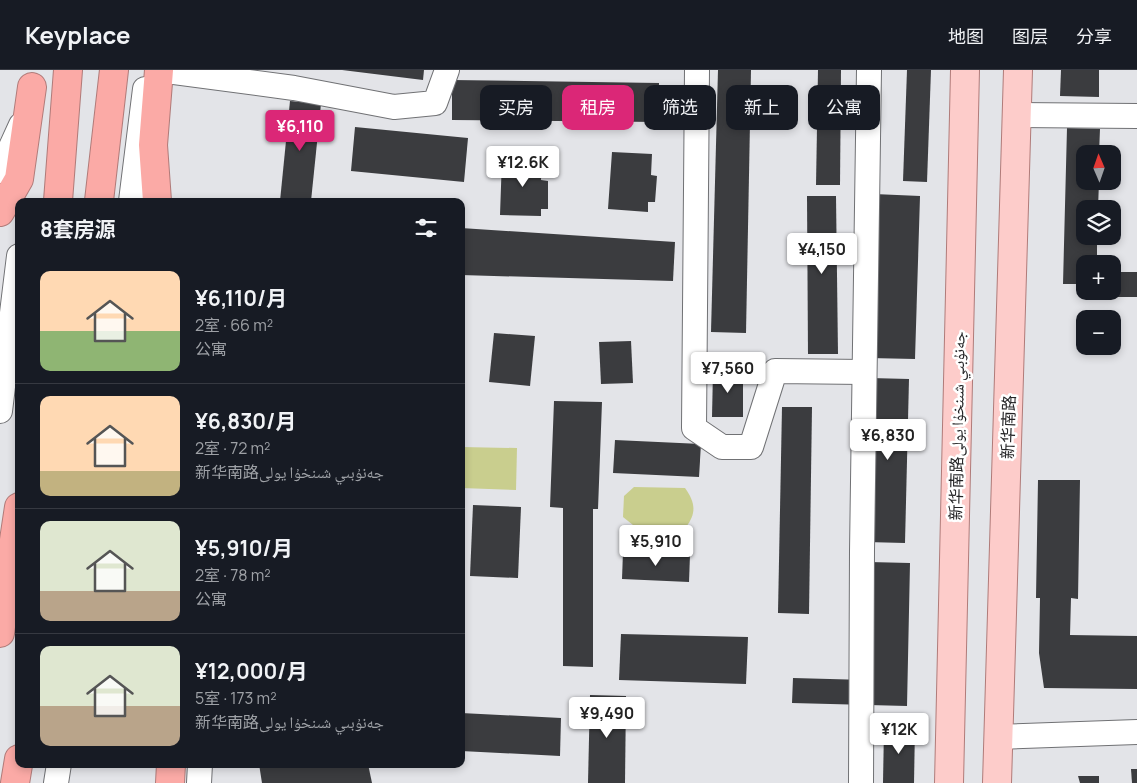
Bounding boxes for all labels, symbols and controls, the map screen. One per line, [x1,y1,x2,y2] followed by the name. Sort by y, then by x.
[25,18,130,51] text: Keyplace
[948,24,984,48] text: 地图
[1012,24,1048,48] text: 图层
[1076,24,1112,48] text: 分享
[480,85,552,130] chip: 买房
[562,85,634,130] chip: 租房
[644,85,716,130] chip: 筛选
[726,85,798,130] chip: 新上
[808,85,880,130] chip: 公寓
[259,109,341,152] pin: ¥6,110
[276,115,324,137] text: ¥6,110
[1076,145,1121,190] north arrow
[1076,145,1121,355] map controls
[482,146,564,188] pin: ¥12.6K
[497,151,549,173] text: ¥12.6K
[1076,200,1121,245] button: layers
[412,214,440,242] icon: filters
[40,215,116,243] text: 8套房源
[781,232,863,275] pin: ¥4,150
[798,238,846,260] text: ¥4,150
[1076,255,1121,300] button: +
[195,284,287,312] text: ¥6,110/月
[80,291,140,351] icon: home
[1076,310,1121,355] button: −
[195,314,273,336] text: 2室 · 66 m²
[944,331,972,521] street label: 新华南路جەنۇبىي شىنخۇا يولى
[195,338,227,360] text: 公寓
[687,352,769,394] pin: ¥7,560
[702,357,754,379] text: ¥7,560
[996,395,1020,459] street label: 新华南路
[195,407,296,435] text: ¥6,830/月
[80,416,140,476] icon: home
[847,418,929,461] pin: ¥6,830
[861,424,915,446] text: ¥6,830
[195,437,270,459] text: 2室 · 72 m²
[195,461,384,483] text: 新华南路جەنۇبىي شىنخۇا يولى
[615,524,697,567] pin: ¥5,910
[630,530,682,552] text: ¥5,910
[195,534,293,562] text: ¥5,910/月
[80,541,140,601] icon: home
[195,564,271,586] text: 2室 · 78 m²
[195,588,227,610] text: 公寓
[195,657,307,685] text: ¥12,000/月
[80,666,140,726] icon: home
[195,687,277,709] text: 5室 · 173 m²
[566,696,648,739] pin: ¥9,490
[580,702,634,724] text: ¥9,490
[195,711,384,733] text: 新华南路جەنۇبىي شىنخۇا يولى
[869,712,929,755] pin: ¥12K
[881,718,917,740] text: ¥12K

